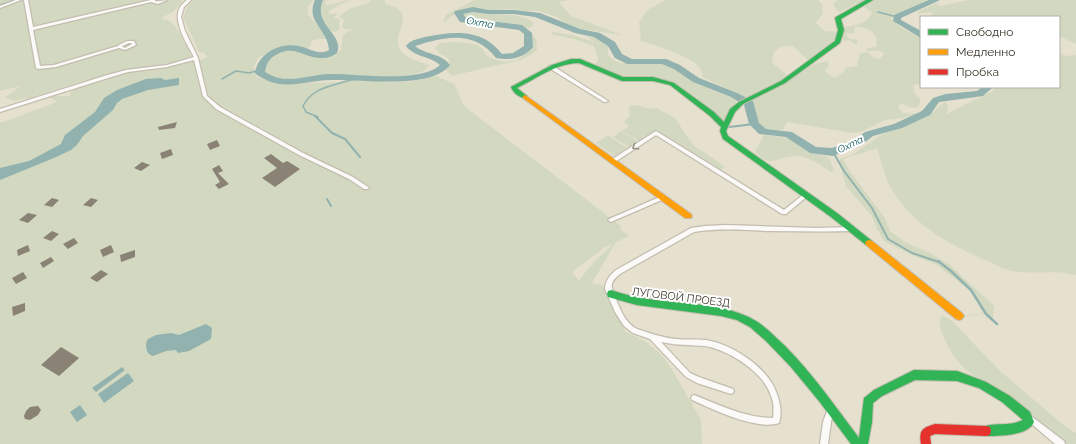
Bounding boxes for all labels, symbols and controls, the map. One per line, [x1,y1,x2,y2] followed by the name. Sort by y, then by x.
[466,15,494,30] water label: Охта
[920,16,1060,88] legend
[956,25,1013,39] text: Свободно
[956,45,1015,59] text: Медленно
[956,65,999,79] text: Пробка
[836,134,865,155] water label: Охта
[632,142,639,149] one-way arrow
[631,285,731,310] street label: ЛУГОВОЙ ПРОЕЗД

